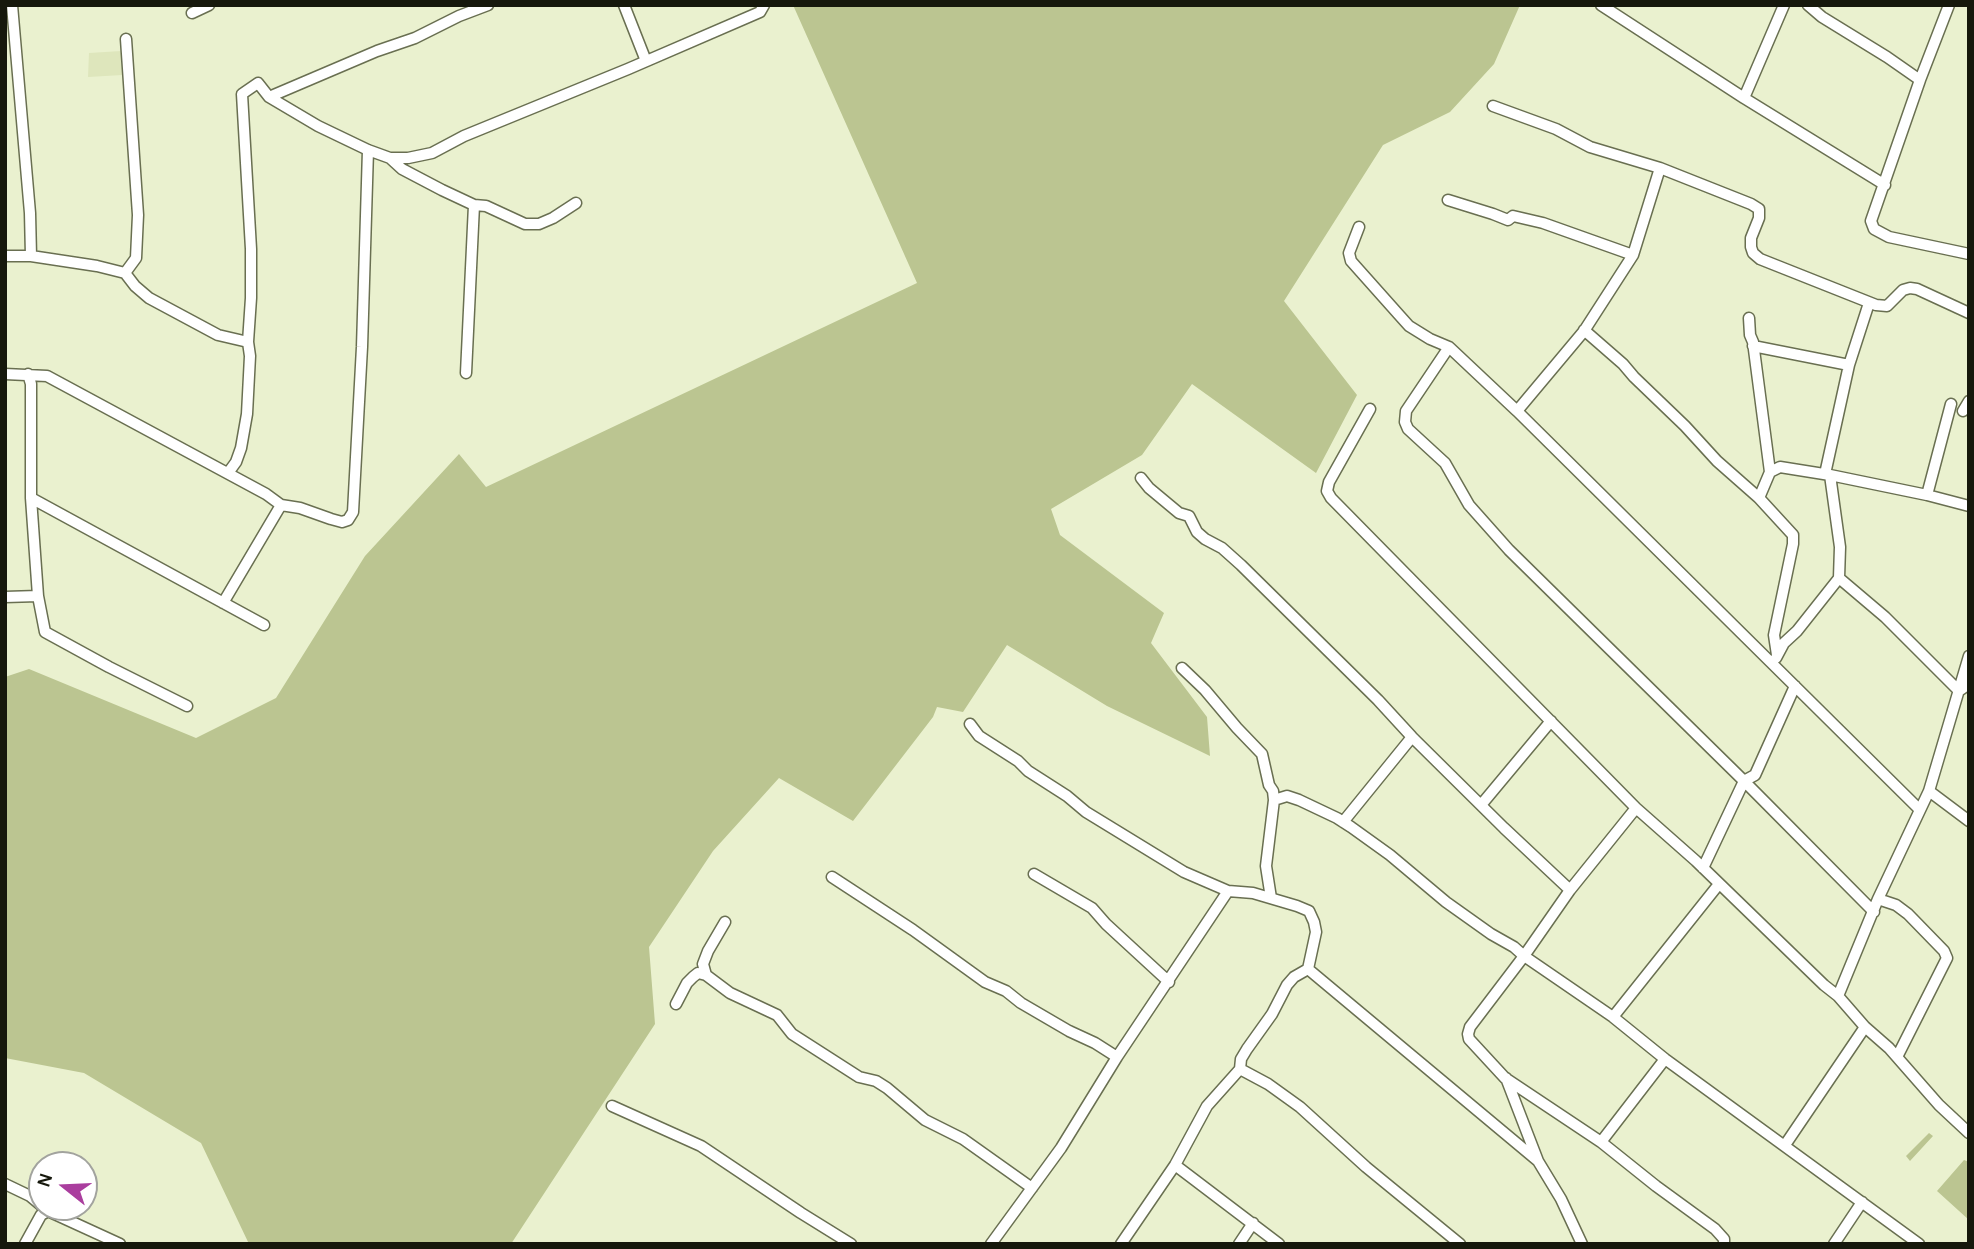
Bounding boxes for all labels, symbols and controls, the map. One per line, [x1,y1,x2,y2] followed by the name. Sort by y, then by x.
[28,1151,98,1221] north arrow
[32,1170,57,1190] text: N

